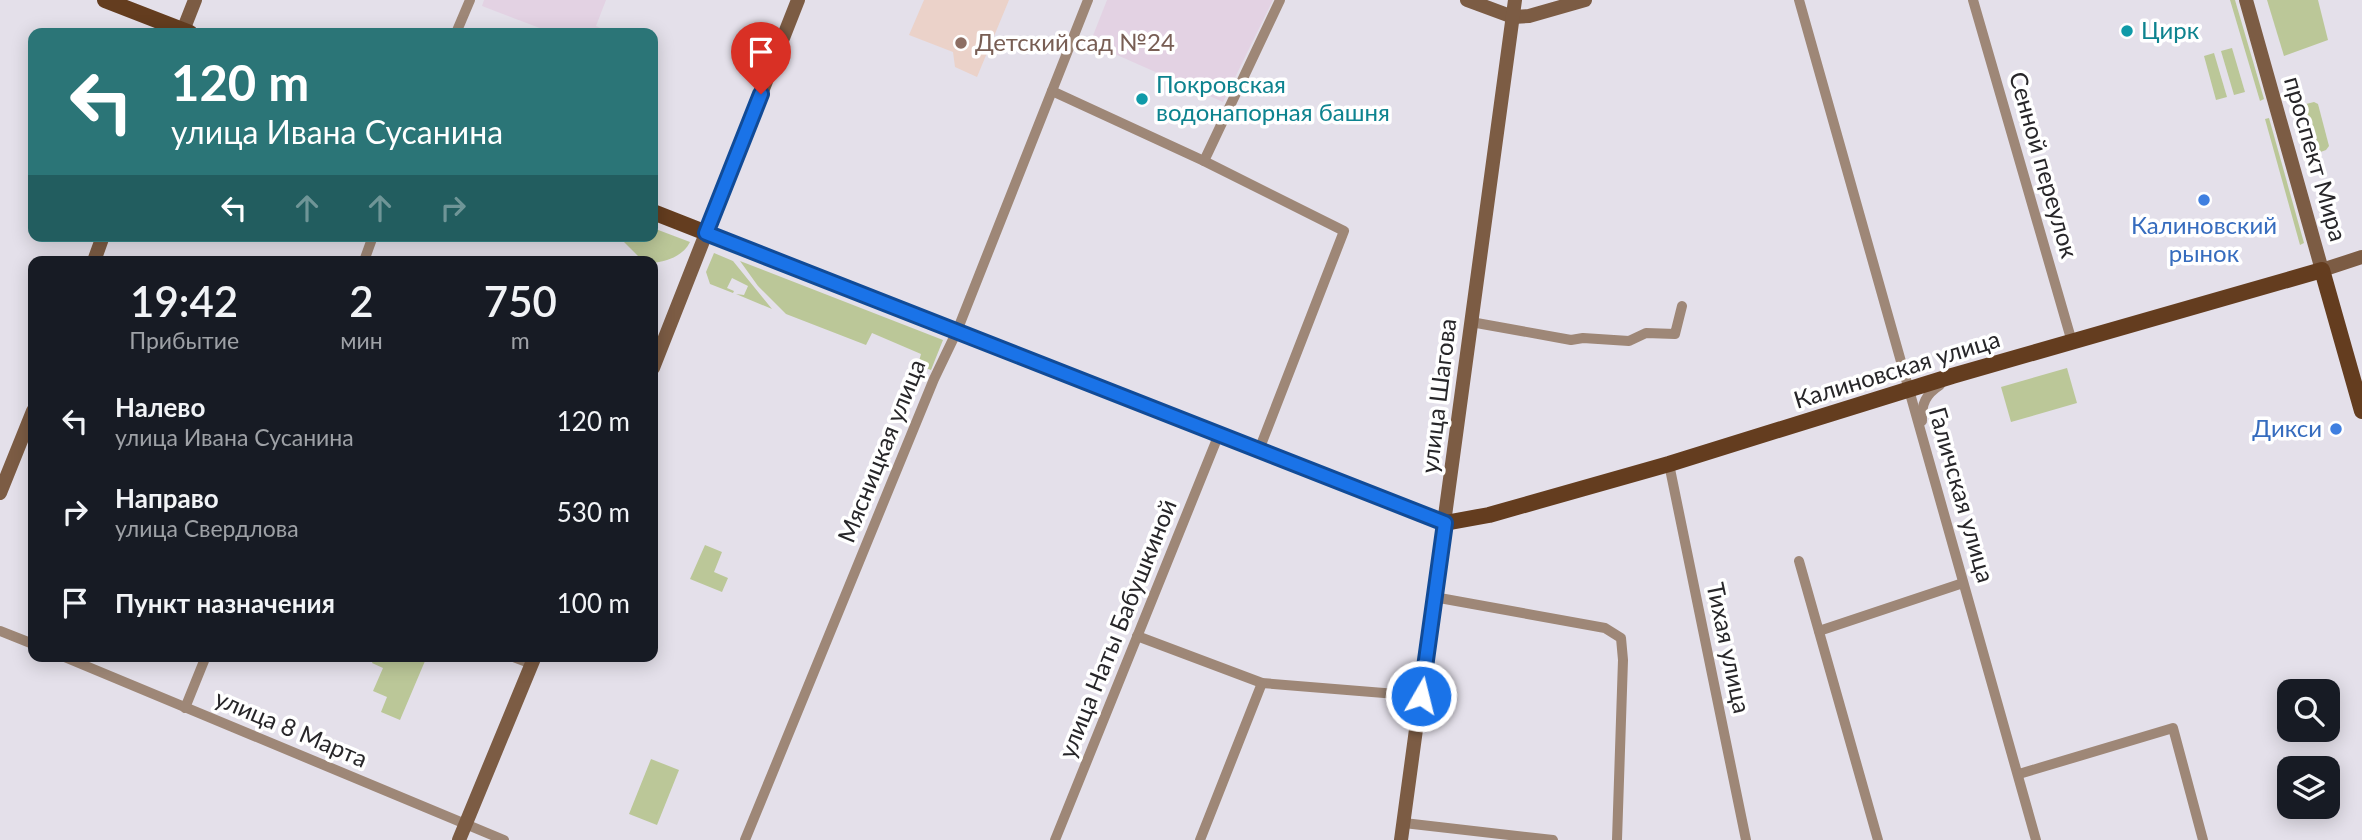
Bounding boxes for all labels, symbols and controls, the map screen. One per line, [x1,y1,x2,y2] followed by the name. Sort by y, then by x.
[2141,15,2200,44] place label: Цирк
[731,22,791,94] pin
[2119,23,2135,39] marker: Цирк
[975,27,1175,56] place label: Детский сад №24
[742,33,780,71] icon: arrive
[953,35,969,51] marker: Детский сад №24
[171,53,309,111] text: 120 m
[56,56,147,147] icon: left
[2004,68,2085,262] street label: Сенной переулок
[1156,69,1390,126] place label: Покровская водонапорная башня
[2279,73,2354,244] street label: проспект Мира
[1134,91,1150,107] marker: Покровская водонапорная башня
[171,112,503,151] text: улица Ивана Сусанина
[215,189,253,227] icon: left
[288,189,326,227] icon: ahead
[361,189,399,227] icon: ahead
[434,189,472,227] icon: right
[2196,192,2212,208] marker: Калиновский рынок
[2131,210,2277,267] place label: Калиновский рынок
[130,276,238,326] text: 19:42
[349,276,374,326] text: 2
[484,276,557,326] text: 750
[1414,317,1461,475] street label: улица Шагова
[1790,323,2003,414] street label: Калиновская улица
[129,326,239,354] text: Прибытие
[340,326,383,354] text: мин
[511,326,530,354] text: m
[831,355,931,546] street label: Мясницкая улица
[115,391,205,423] text: Налево
[56,402,94,440] icon: left
[1924,404,2001,586] street label: Галичская улица
[557,405,630,437] text: 120 m
[2252,413,2322,442] place label: Дикси
[2328,421,2344,437] marker: Дикси
[115,423,354,451] text: улица Ивана Сусанина
[115,482,219,514] text: Направо
[56,493,94,531] icon: right
[1051,495,1182,762] street label: улица Наты Бабушкиной
[557,496,630,528] text: 530 m
[115,514,299,542] text: улица Свердлова
[1701,580,1757,716] street label: Тихая улица
[56,584,94,622] icon: arrive
[115,587,335,619] text: Пункт назначения
[557,587,630,619] text: 100 m
[1384,659,1458,733] position arrow
[2277,679,2340,819] map controls
[2277,679,2340,742] button: search
[211,682,372,773] street label: улица 8 Марта
[2277,756,2340,819] button: layers

